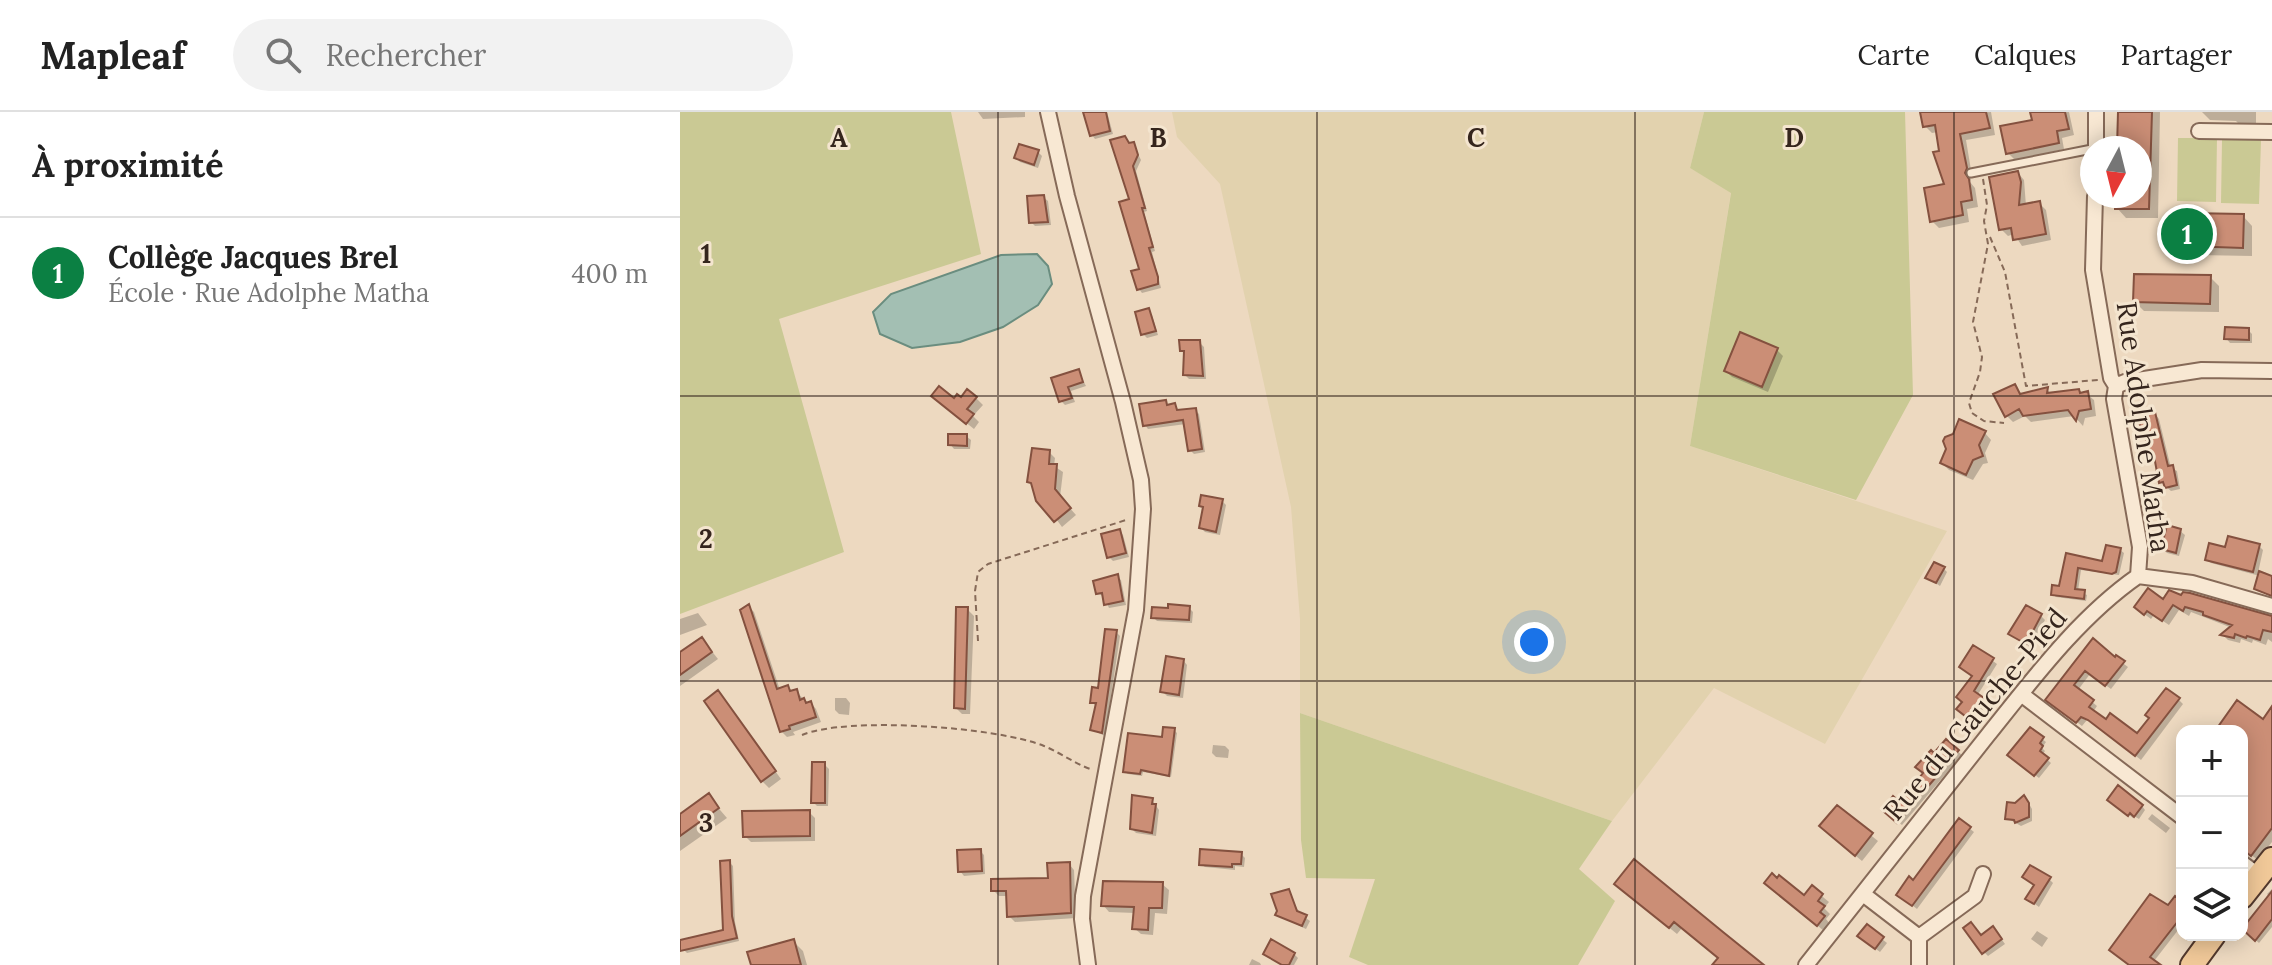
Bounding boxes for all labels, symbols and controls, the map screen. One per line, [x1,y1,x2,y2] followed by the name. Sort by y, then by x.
[233,19,793,91] search box
[40,31,185,79] text: Mapleaf
[261,33,305,77] icon: search
[325,36,486,74] text: Rechercher
[1858,37,1930,73] text: Carte
[1974,37,2077,73] text: Calques
[2121,37,2232,73] text: Partager
[830,121,848,154] text: A
[1149,121,1167,154] text: B
[1467,121,1485,154] text: C
[1784,121,1804,154] text: D
[2080,136,2152,208] north arrow
[32,143,223,186] text: À proximité
[2161,204,2213,264] pin: 1
[701,237,711,270] text: 1
[108,238,398,276] text: Collège Jacques Brel
[53,257,63,290] text: 1
[572,257,648,290] text: 400 m
[108,276,430,309] text: École · Rue Adolphe Matha
[2109,299,2179,555] street label: Rue Adolphe Matha
[699,522,713,555] text: 2
[1875,600,2075,828] street label: Rue du Gauche-Pied
[1514,622,1554,662] your location
[2176,725,2248,941] map controls
[2176,725,2248,797] button: +
[2176,797,2248,869] button: −
[699,806,713,839] text: 3
[2176,869,2248,941] button: layers

